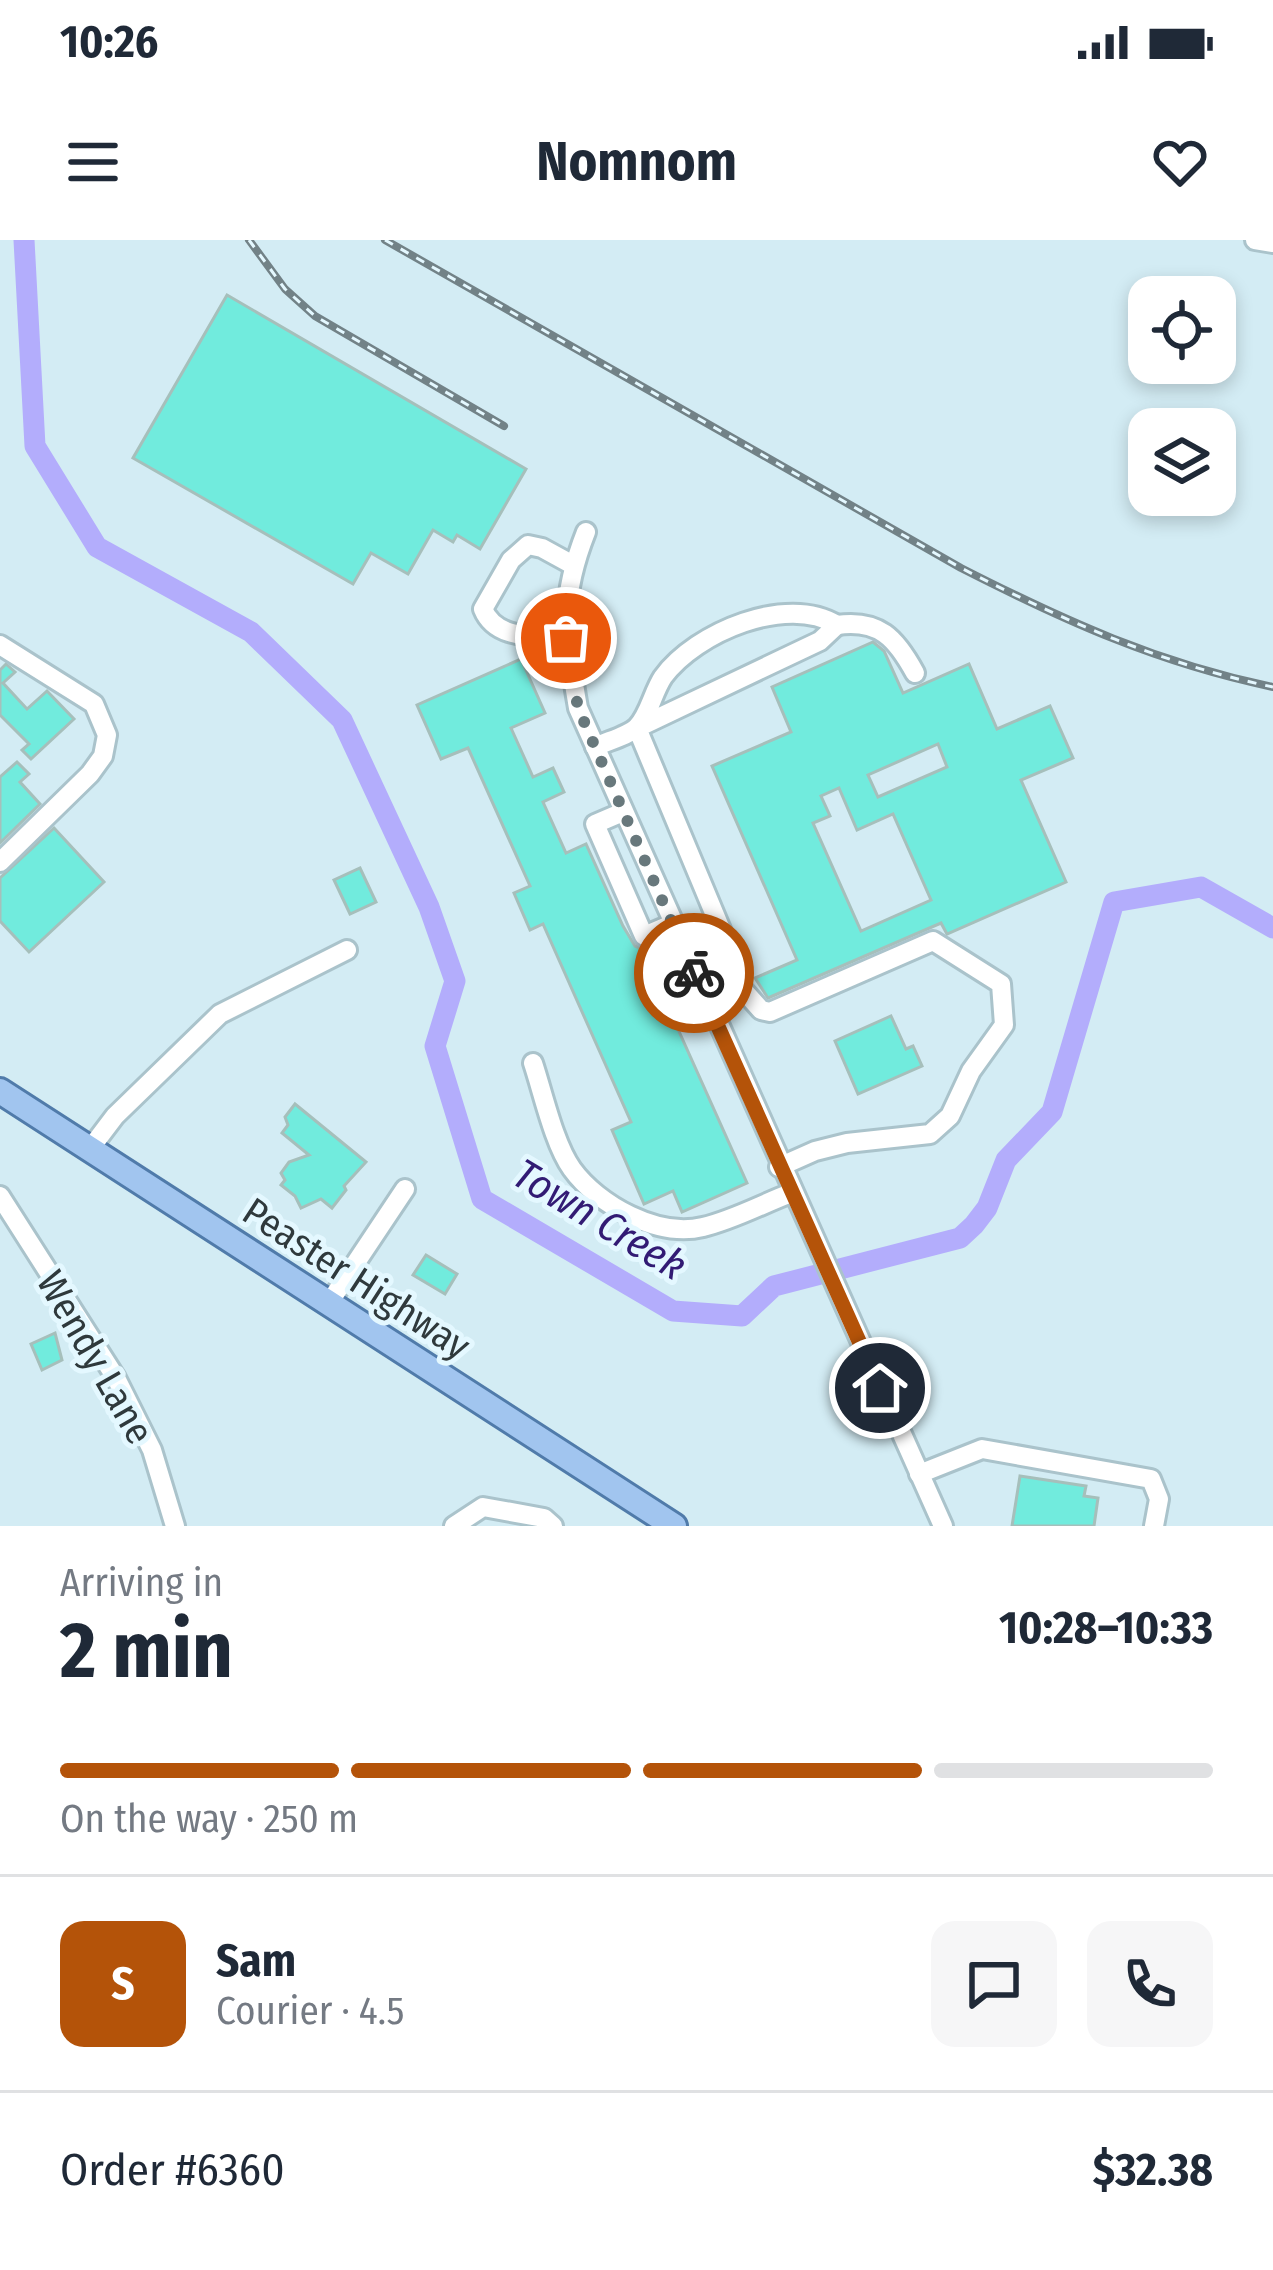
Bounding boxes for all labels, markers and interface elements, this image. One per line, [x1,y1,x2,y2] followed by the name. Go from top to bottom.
[60,15,158,69] text: 10:26
[60,129,126,195] icon: menu
[1147,129,1213,195] icon: heart
[536,130,737,194] text: Nomnom
[1128,276,1236,516] map controls
[1128,276,1236,384] button: locate
[1128,408,1236,516] button: layers
[515,587,617,689] pin
[533,605,599,671] icon: bag
[634,913,754,1033] courier
[661,940,727,1006] icon: bike
[504,1149,695,1291] water label: Town Creek
[234,1188,479,1370] street label: Peaster Highway
[27,1263,163,1452] street label: Wendy Lane
[829,1337,931,1439] pin
[847,1355,913,1421] icon: home
[60,1560,223,1606] text: Arriving in
[999,1601,1213,1655] text: 10:28–10:33
[60,1604,233,1698] text: 2 min
[60,1796,358,1842] text: On the way · 250 m
[931,1921,1057,2047] button: chat
[1087,1921,1213,2047] button: phone
[216,1934,296,1988] text: Sam
[111,1957,135,2011] text: S
[216,1988,404,2034] text: Courier · 4.5
[60,2143,285,2197] text: Order #6360
[1093,2143,1213,2197] text: $32.38

